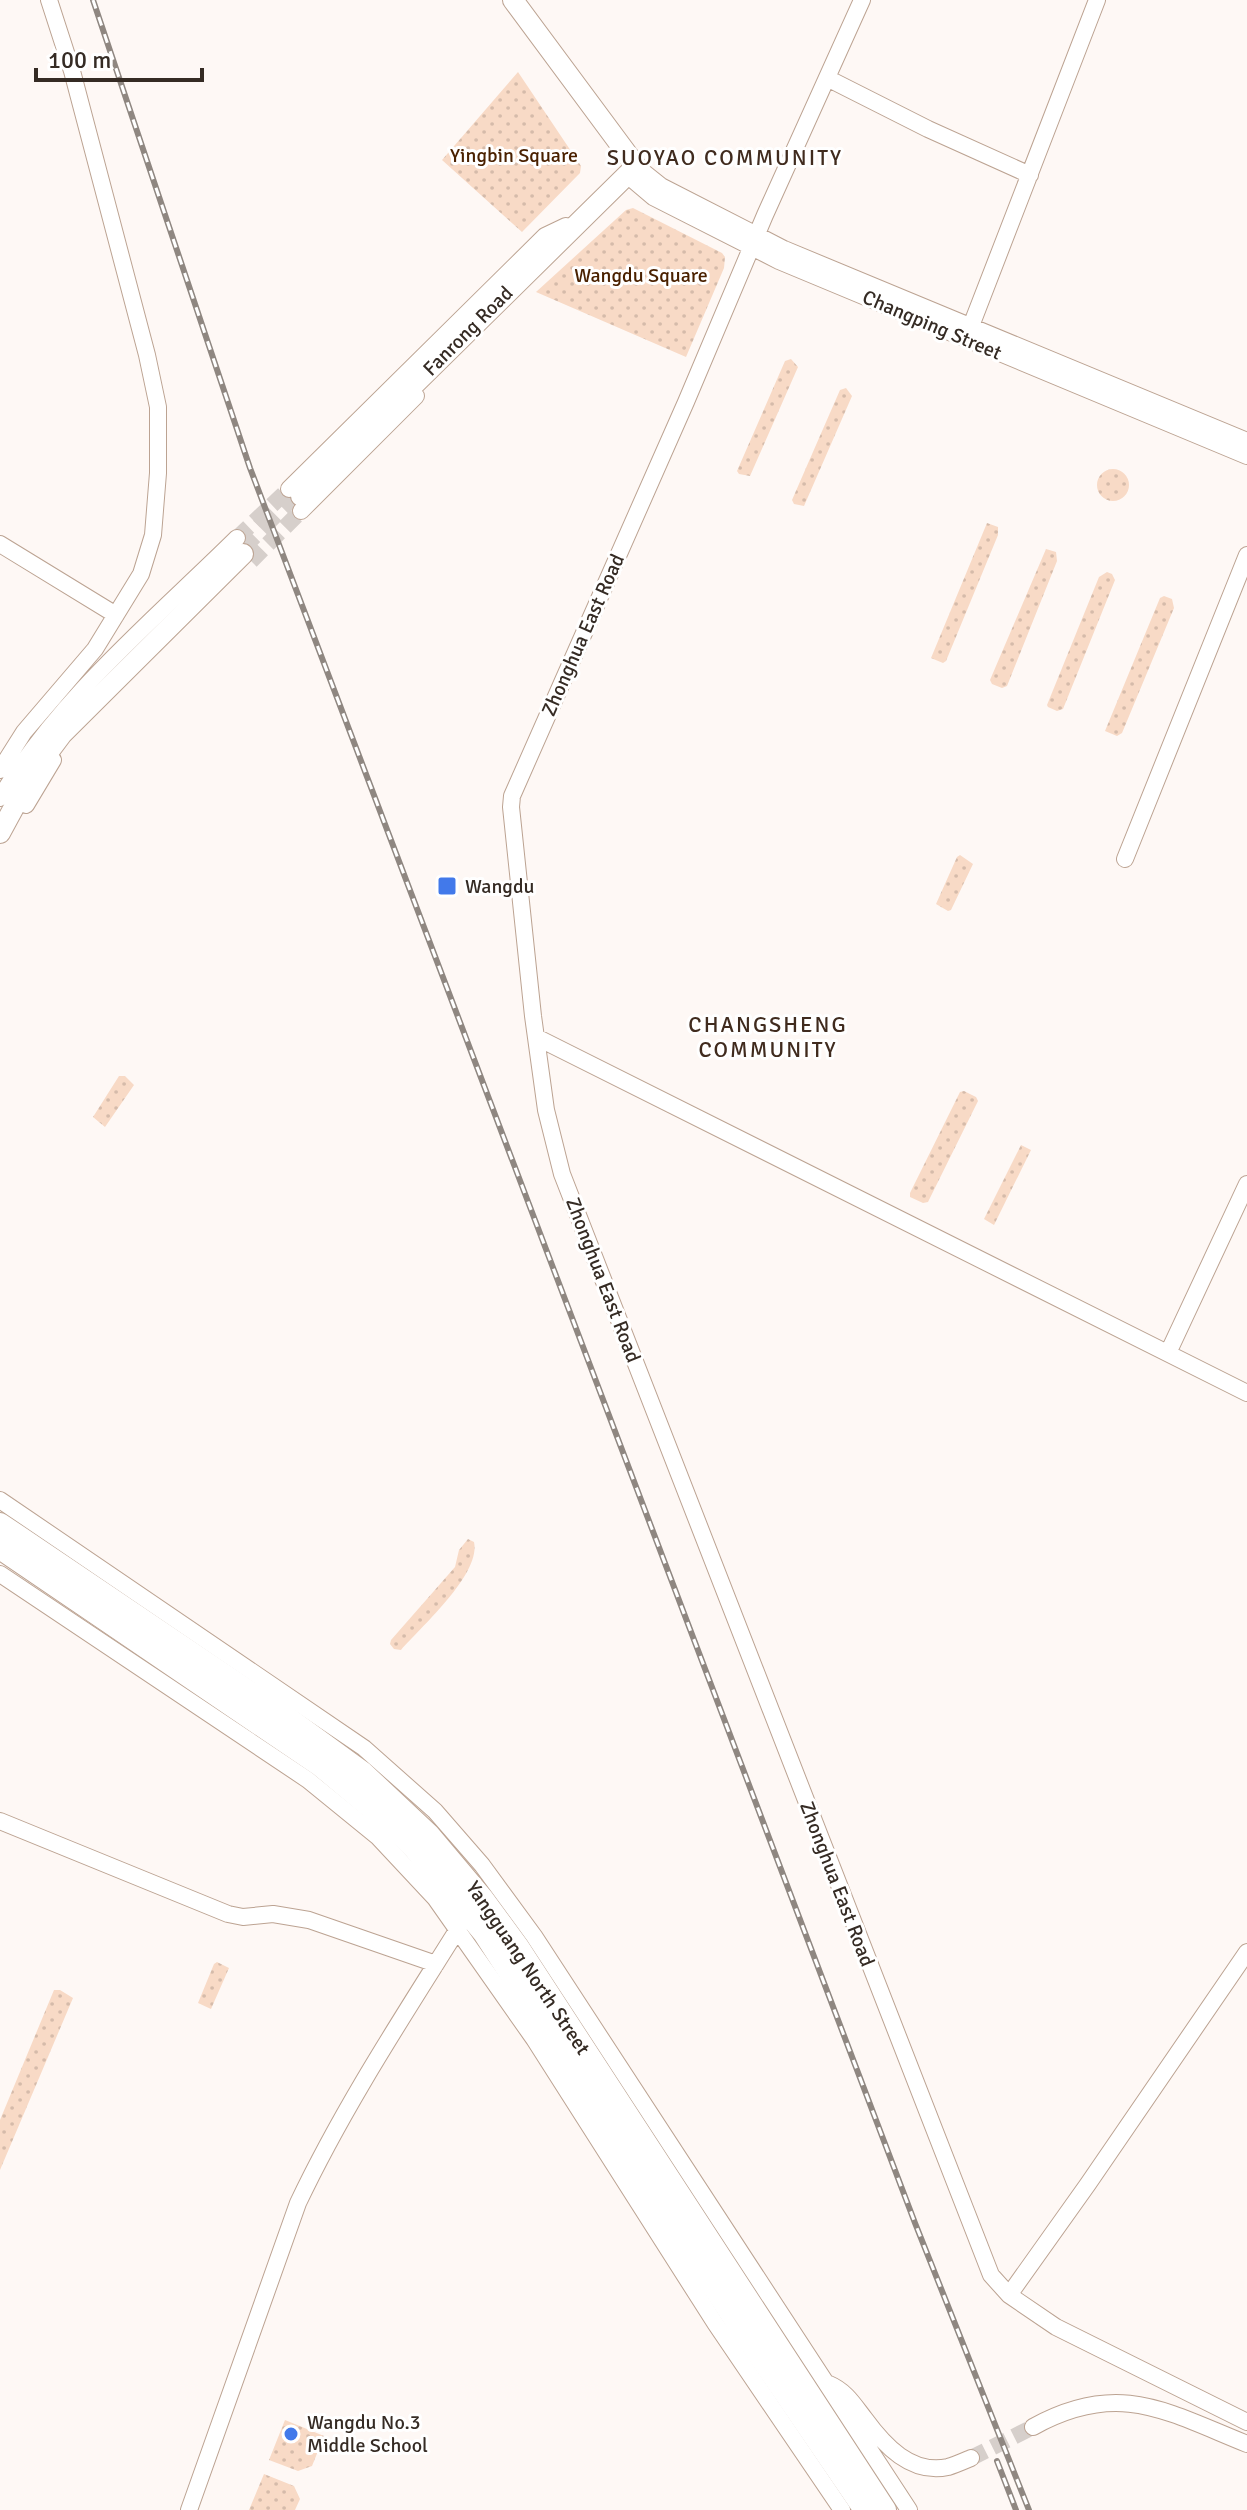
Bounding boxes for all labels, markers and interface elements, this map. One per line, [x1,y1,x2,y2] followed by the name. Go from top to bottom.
[36,32,202,82] scale bar
[48,45,111,75] text: 100 m
[450,143,578,168] park label: Yingbin Square
[607,144,843,171] district label: SUOYAO COMMUNITY
[574,263,708,288] park label: Wangdu Square
[418,281,518,381] street label: Fanrong Road
[859,284,1005,366] street label: Changping Street
[536,550,630,720] street label: Zhonghua East Road
[465,874,534,899] place label: Wangdu
[436,875,458,897] marker: Wangdu
[688,1011,848,1063] district label: CHANGSHENG COMMUNITY
[560,1194,646,1366] street label: Zhonghua East Road
[794,1798,880,1970] street label: Zhonghua East Road
[460,1876,596,2060] street label: Yangguang North Street
[307,2410,428,2458] place label: Wangdu No.3 Middle School
[282,2425,300,2443] marker: Wangdu No.3 Middle School

